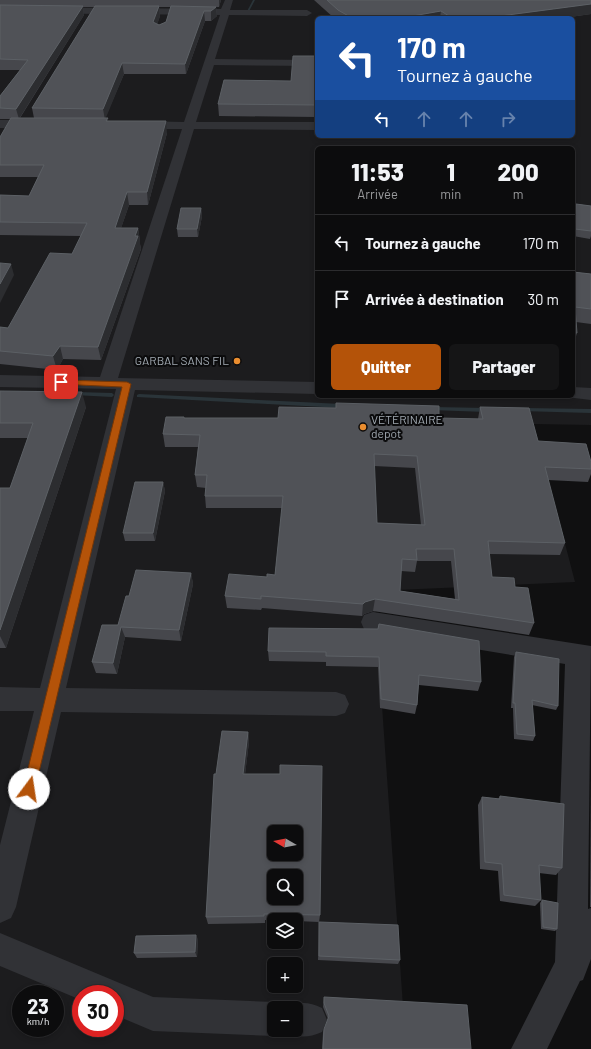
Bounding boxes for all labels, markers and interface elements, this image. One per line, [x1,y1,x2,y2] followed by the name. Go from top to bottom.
[397,30,466,64] text: 170 m
[331,32,383,84] icon: left
[397,64,533,86] text: Tournez à gauche
[371,108,393,130] icon: left
[413,108,435,130] icon: ahead
[455,108,477,130] icon: ahead
[497,108,519,130] icon: right
[351,157,404,186] text: 11:53
[446,157,455,186] text: 1
[498,157,539,186] text: 200
[357,186,398,202] text: Arrivée
[440,186,461,202] text: min
[513,186,524,202] text: m
[331,232,353,254] icon: left
[365,234,481,252] text: Tournez à gauche
[523,234,559,252] text: 170 m
[331,288,353,310] icon: arrive
[365,290,504,308] text: Arrivée à destination
[527,290,559,308] text: 30 m
[331,344,441,390] button: Quitter
[449,344,559,390] button: Partager
[135,353,229,367] place label: GARBAL SANS FIL
[232,356,242,366] marker: GARBAL SANS FIL
[44,365,78,399] pin
[50,371,72,393] icon: arrive
[371,412,443,440] place label: VÉTÉRINAIRE depot
[358,422,368,432] marker: VÉTÉRINAIRE depot
[8,768,50,810] position arrow
[267,825,303,861] north arrow
[267,825,303,1037] map controls
[267,869,303,905] button: search
[267,913,303,949] button: layers
[267,957,303,993] button: +
[72,985,124,1037] speed limit sign: 30
[27,994,49,1018] text: 23
[267,1001,303,1037] button: −
[27,1015,49,1027] text: km/h

